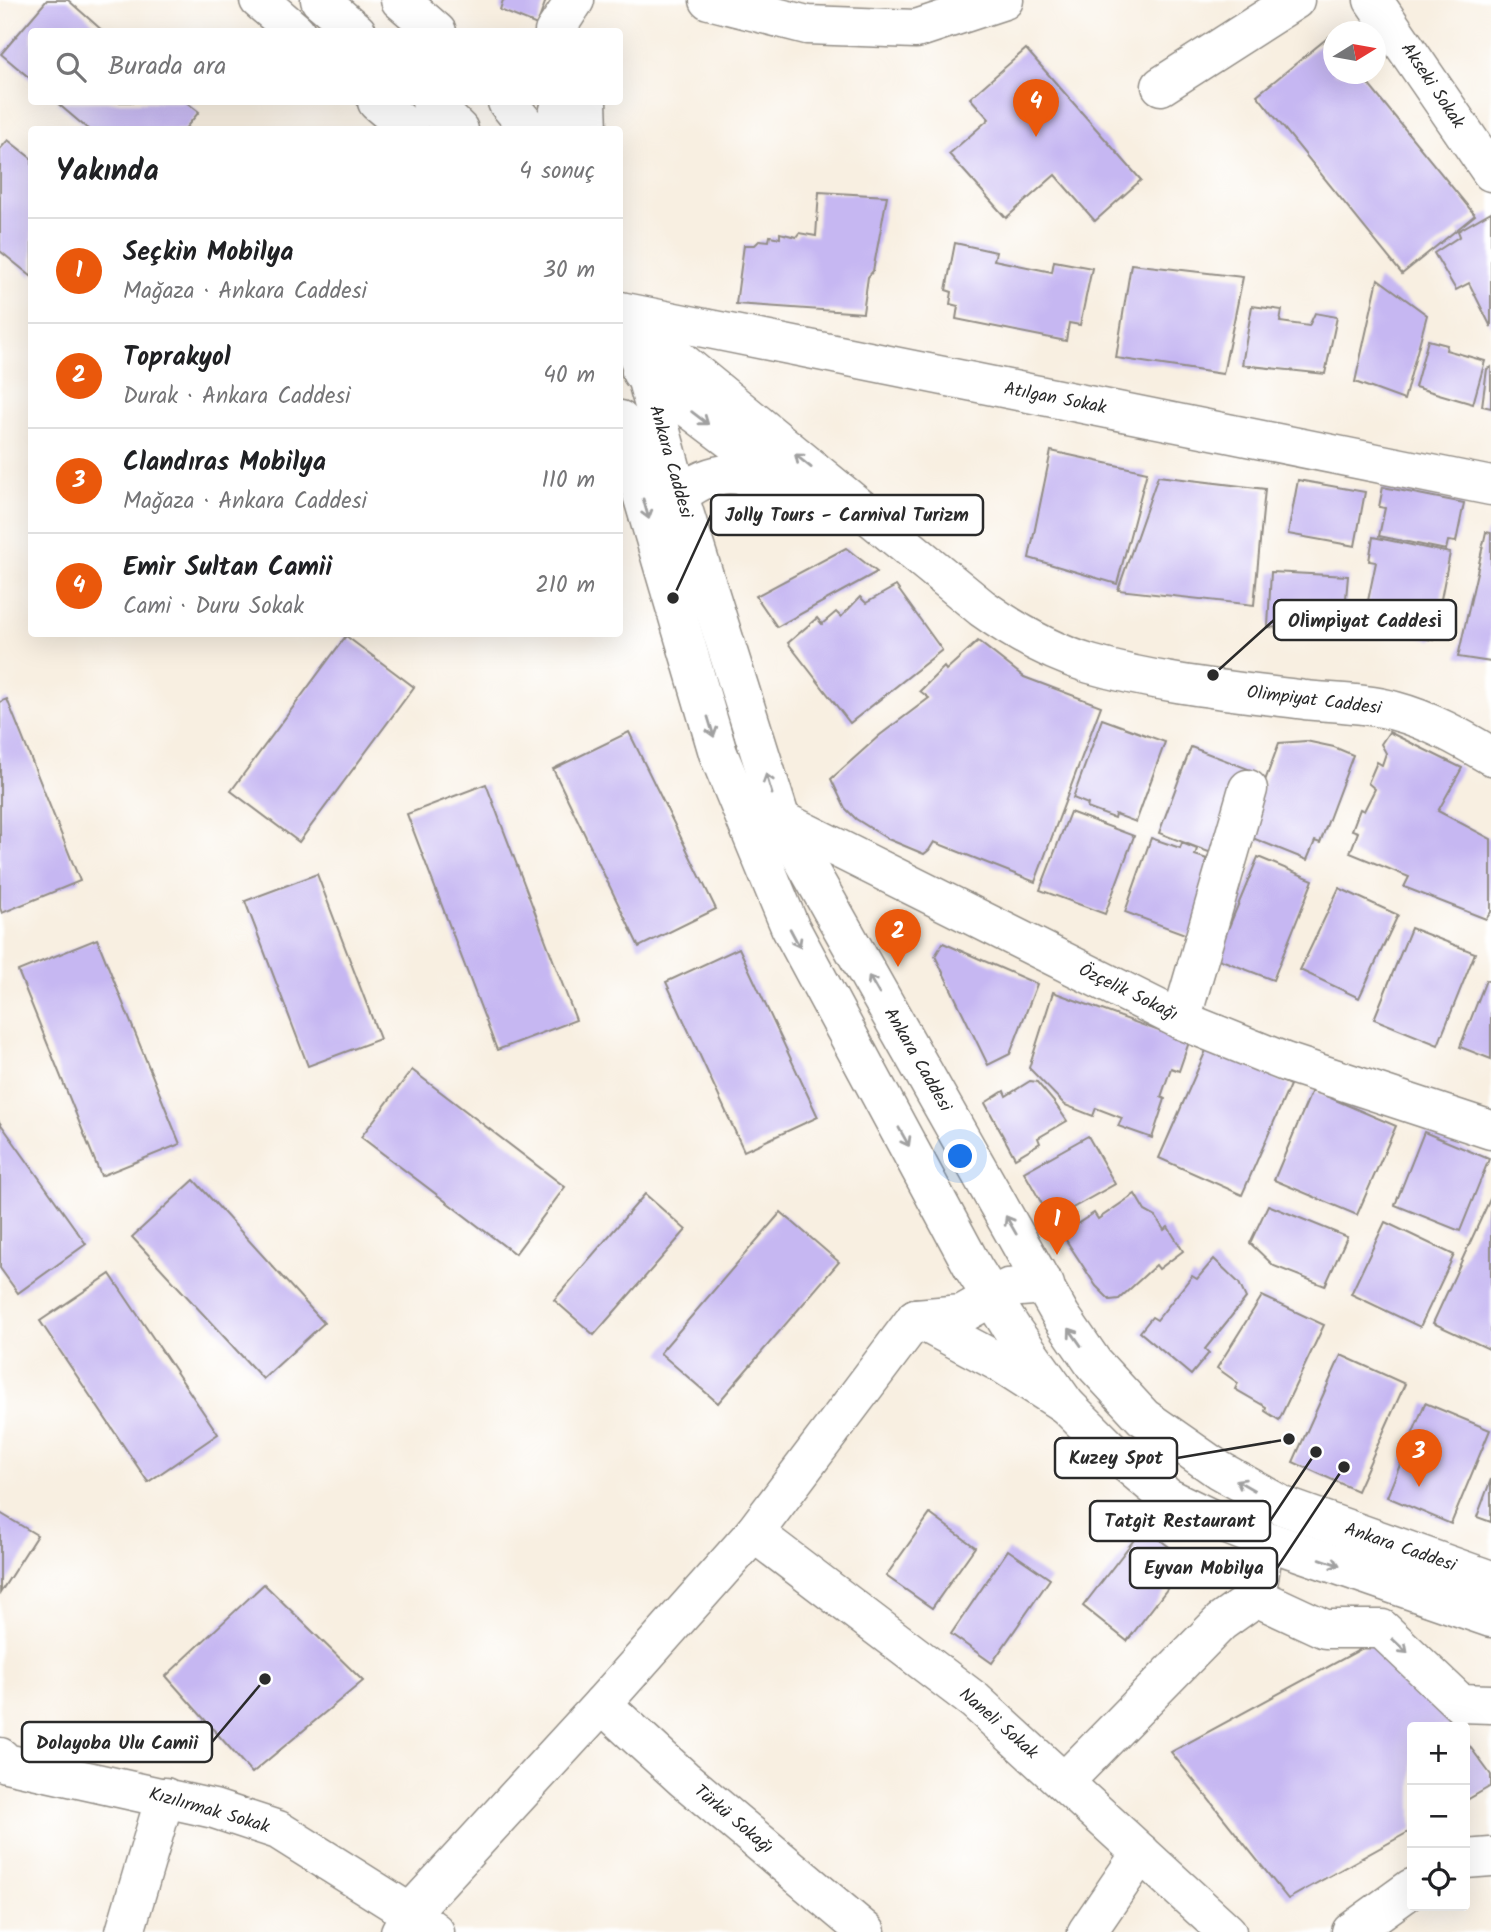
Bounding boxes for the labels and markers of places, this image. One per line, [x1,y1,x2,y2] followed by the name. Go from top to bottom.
[1013,79,1059,137] pin: 4
[711,495,983,535] callout: Jolly Tours - Carnival Turizm
[1274,600,1456,640] callout: Oli̇mpi̇yat Caddesi̇
[875,909,921,967] pin: 2
[1034,1197,1080,1255] pin: 1
[1396,1429,1442,1487] pin: 3
[1055,1438,1177,1478] callout: Kuzey Spot
[1090,1501,1270,1541] callout: Tatgit Restaurant
[1130,1548,1277,1588] callout: Eyvan Mobilya
[22,1722,212,1762] callout: Dolayoba Ulu Camii

